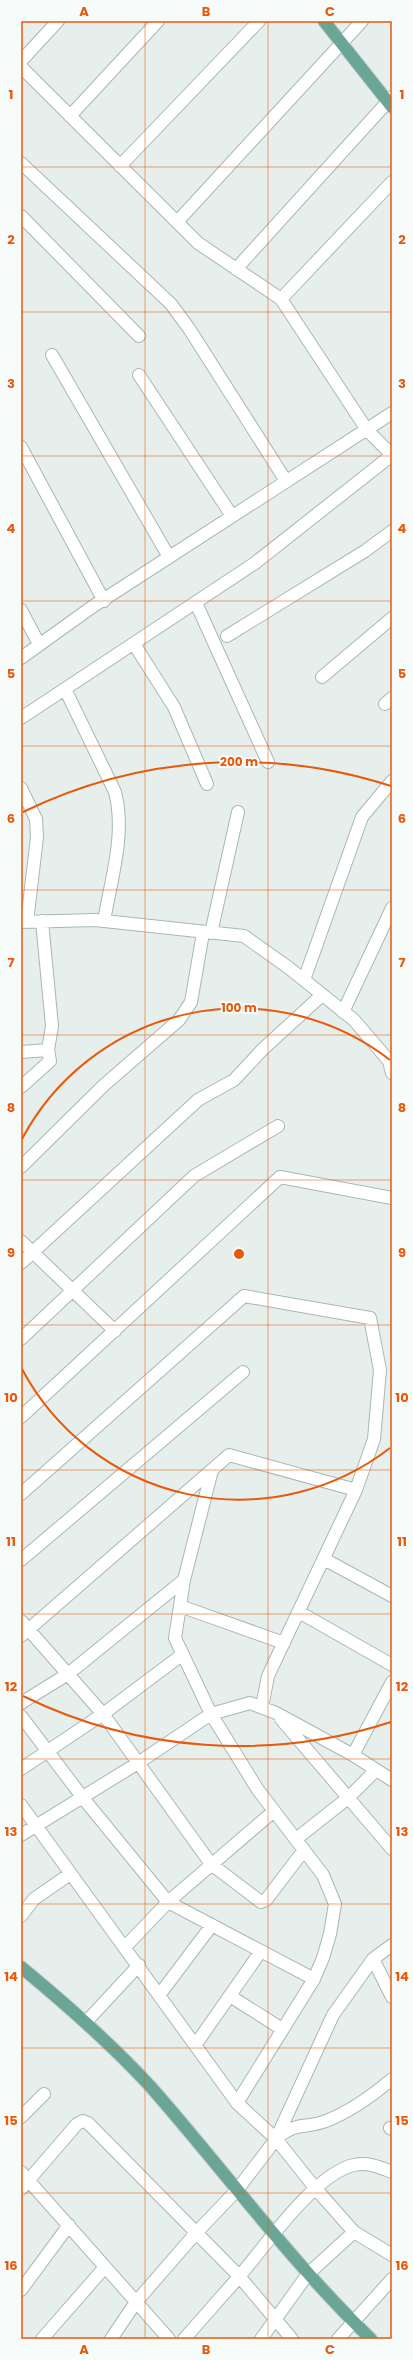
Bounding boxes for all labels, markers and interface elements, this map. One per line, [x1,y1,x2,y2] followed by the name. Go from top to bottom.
[79,2,89,21] text: A
[202,2,211,21] text: B
[325,2,335,21] text: C
[9,85,13,104] text: 1
[400,85,404,104] text: 1
[7,230,15,249] text: 2
[398,230,406,249] text: 2
[7,374,15,393] text: 3
[398,374,406,393] text: 3
[7,519,16,538] text: 4
[398,519,407,538] text: 4
[7,664,15,683] text: 5
[398,664,406,683] text: 5
[220,753,258,770] text: 200 m
[7,809,15,828] text: 6
[398,809,406,828] text: 6
[8,953,15,972] text: 7
[399,953,406,972] text: 7
[221,999,257,1016] text: 100 m
[7,1098,15,1117] text: 8
[398,1098,406,1117] text: 8
[7,1243,15,1262] text: 9
[398,1243,406,1262] text: 9
[232,1247,246,1261] centre of rings
[4,1388,18,1407] text: 10
[395,1388,409,1407] text: 10
[6,1532,16,1551] text: 11
[397,1532,407,1551] text: 11
[5,1677,18,1696] text: 12
[396,1677,409,1696] text: 12
[5,1822,18,1841] text: 13
[396,1822,409,1841] text: 13
[4,1967,18,1986] text: 14
[395,1967,409,1986] text: 14
[4,2111,18,2130] text: 15
[395,2111,409,2130] text: 15
[4,2256,18,2275] text: 16
[395,2256,409,2275] text: 16
[79,2340,89,2359] text: A
[202,2340,211,2359] text: B
[325,2340,335,2359] text: C

